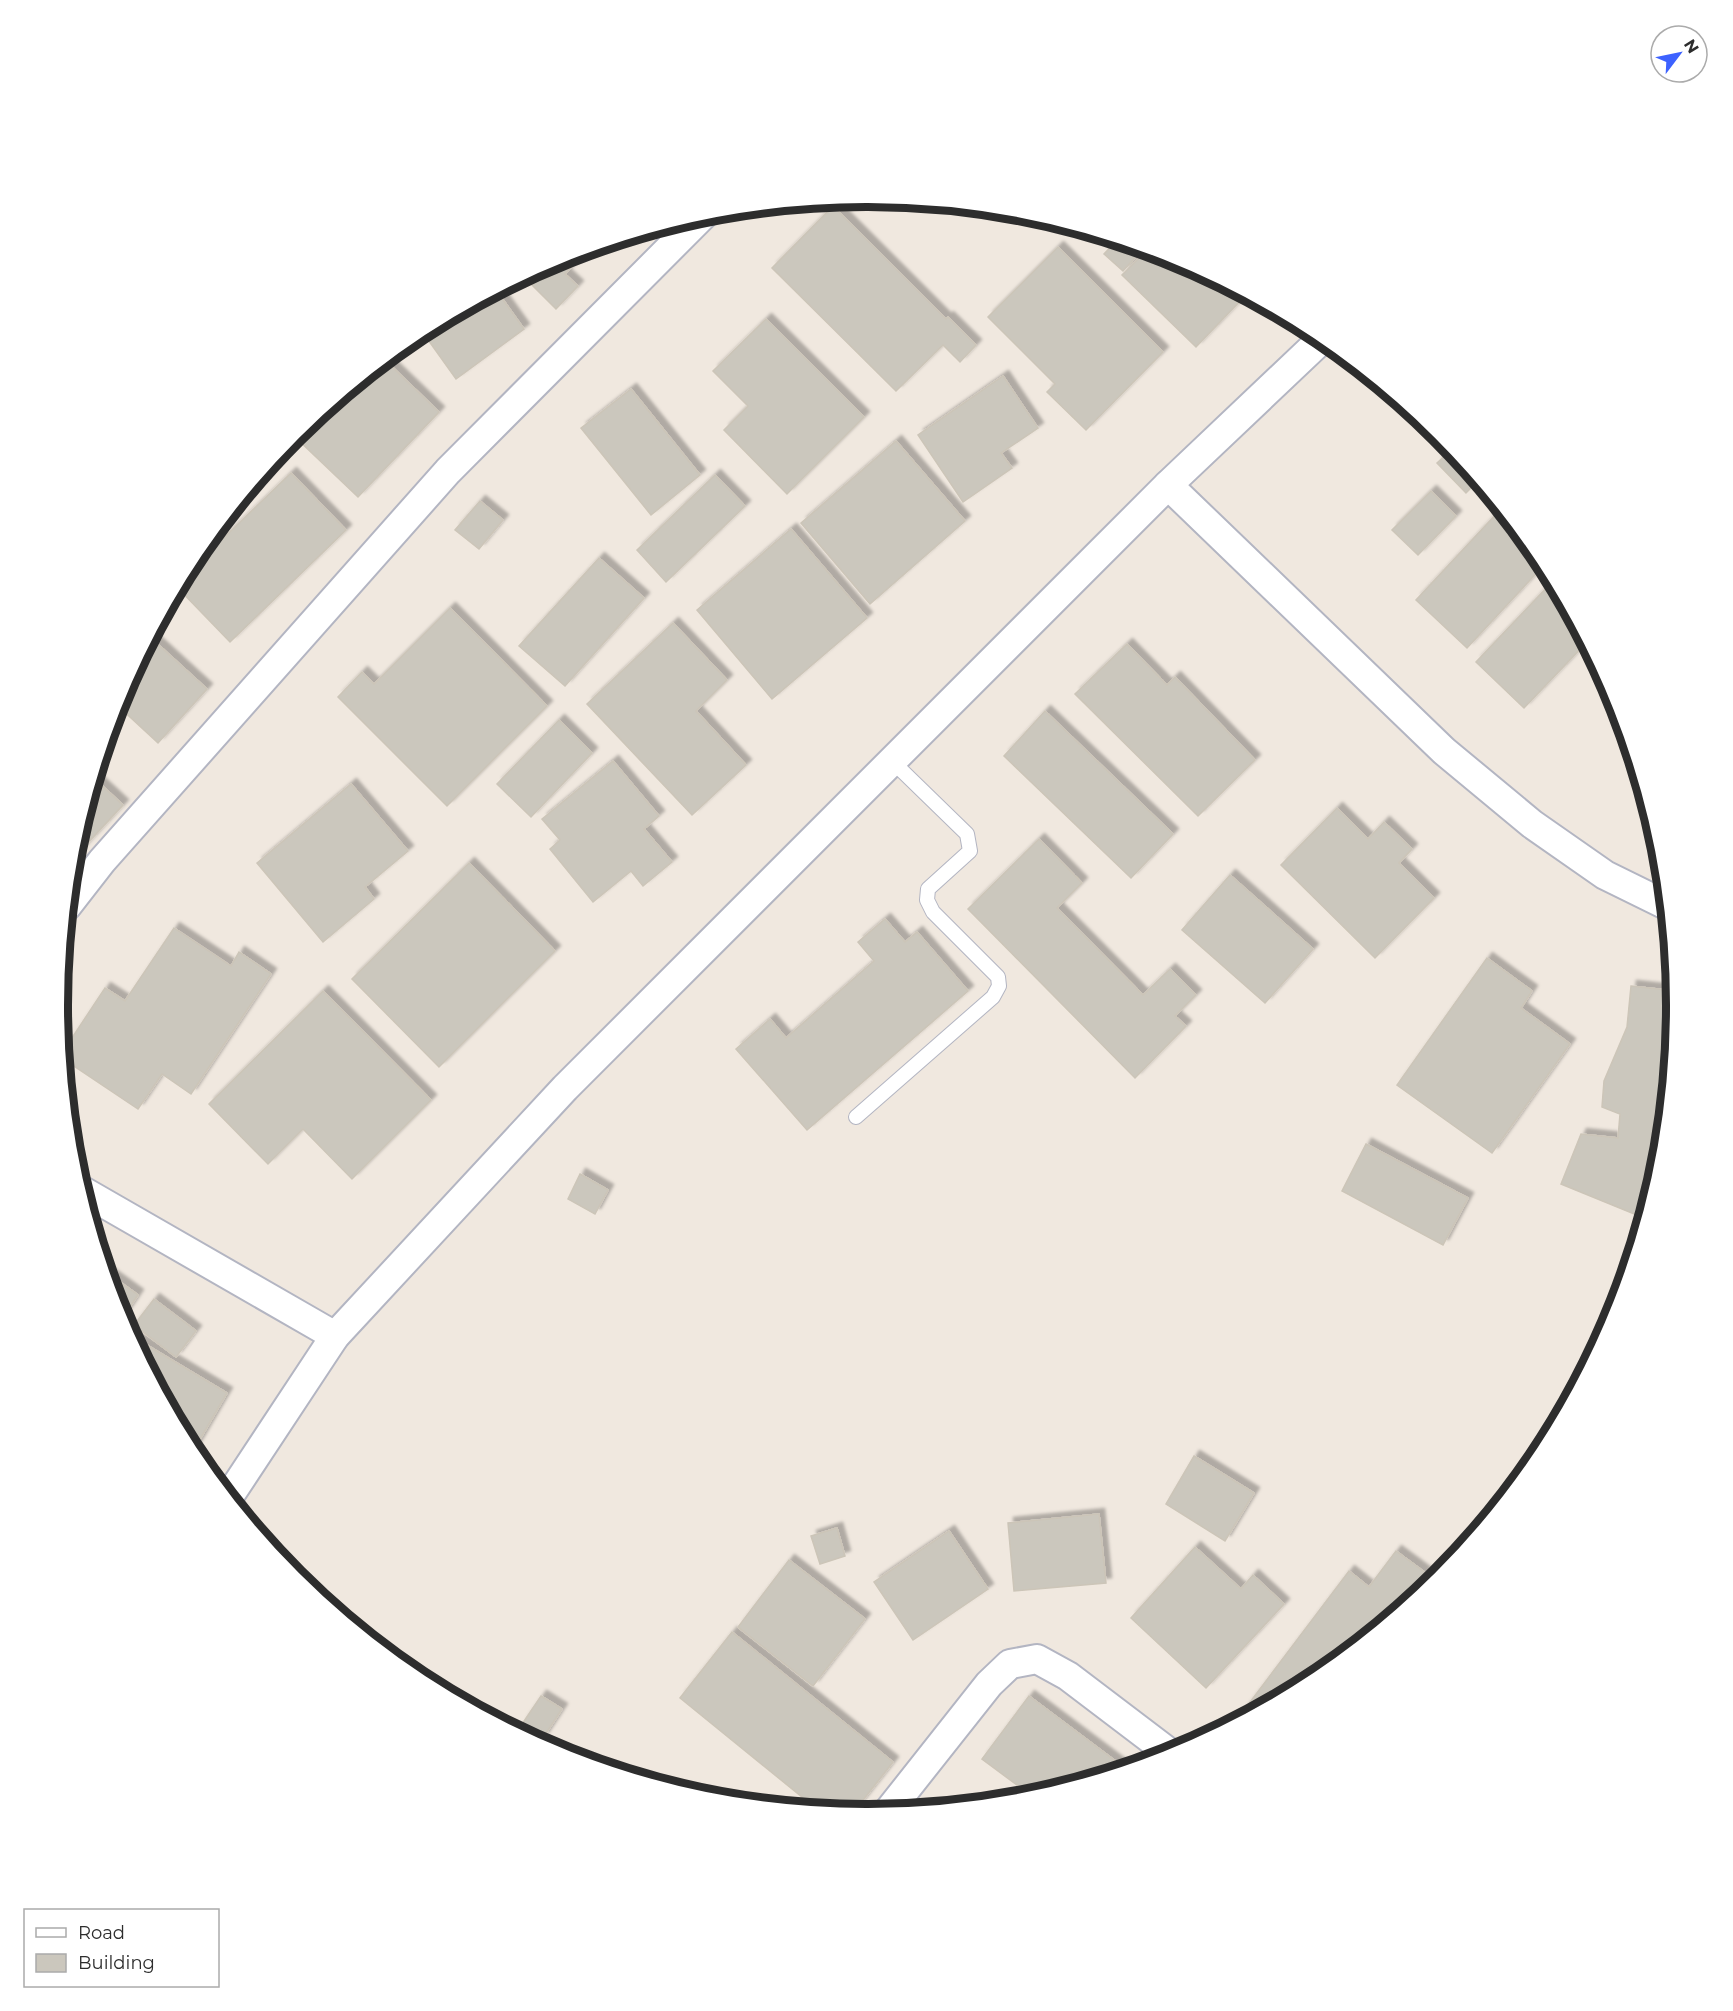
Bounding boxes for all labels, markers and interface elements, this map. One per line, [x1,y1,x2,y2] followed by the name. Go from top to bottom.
[1649,24,1709,84] north arrow
[1680,36,1703,57] text: N
[24,1909,219,1987] legend
[78,1922,125,1944] text: Road
[78,1952,155,1974] text: Building

